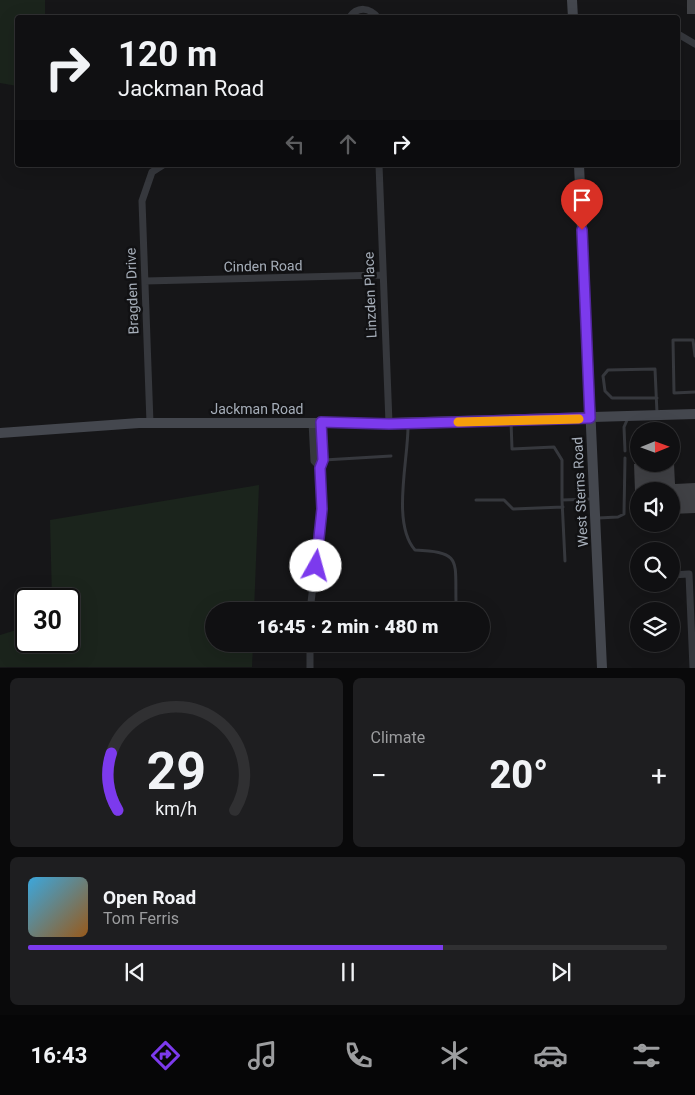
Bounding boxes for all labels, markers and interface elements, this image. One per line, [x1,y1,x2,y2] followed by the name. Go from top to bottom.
[118,34,217,75] text: 120 m
[35,35,100,100] icon: right
[118,76,264,101] text: Jackman Road
[281,130,309,158] icon: left
[334,130,362,158] icon: ahead
[387,130,415,158] icon: right
[561,179,603,230] pin
[568,186,596,214] icon: arrive
[122,247,142,335] street label: Bragden Drive
[360,251,380,339] street label: Linzden Place
[223,257,303,275] street label: Cinden Road
[211,401,303,417] street label: Jackman Road
[630,422,680,472] north arrow
[630,422,680,652] map controls
[569,436,591,548] street label: West Sterns Road
[630,482,680,532] button: sound
[289,539,341,591] position arrow
[630,542,680,592] button: search
[15,588,80,653] speed limit sign: 30
[630,602,680,652] button: layers
[256,615,439,638] text: 16:45 · 2 min · 480 m
[371,728,425,747] text: Climate
[146,741,206,802] text: 29
[489,753,548,797] text: 20°
[371,759,387,792] text: −
[651,759,667,792] text: +
[155,798,197,819] text: km/h
[103,886,196,909] text: Open Road
[103,909,179,928] text: Tom Ferris
[121,958,149,986] icon: previous
[334,958,362,986] icon: pause
[547,958,575,986] icon: next
[148,1038,183,1073] icon: directions
[245,1038,280,1073] icon: music
[341,1038,376,1073] icon: phone
[437,1038,472,1073] icon: climate
[533,1038,568,1073] icon: car
[629,1038,664,1073] icon: filters
[31,1043,87,1068] text: 16:43

